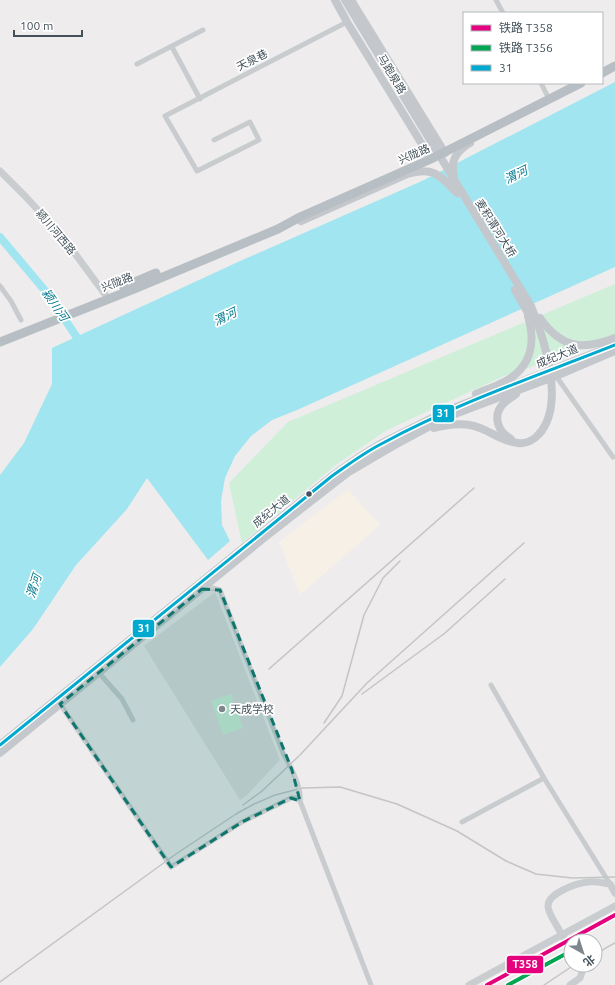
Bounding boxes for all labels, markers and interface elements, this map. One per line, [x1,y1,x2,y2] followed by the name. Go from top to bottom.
[14,12,82,38] scale bar
[463,12,603,84] legend
[20,19,53,32] text: 100 m
[499,21,553,34] text: 铁路 T358
[499,41,553,54] text: 铁路 T356
[235,47,269,73] street label: 天泉巷
[376,52,408,96] street label: 马跑泉路
[499,61,513,74] text: 31
[396,142,432,166] street label: 兴陇路
[502,163,531,186] water label: 渭河
[473,197,519,259] street label: 麦积渭河大桥
[34,207,78,257] street label: 颍川河西路
[99,270,135,294] street label: 兴陇路
[40,286,72,325] water label: 颍川河
[211,305,240,328] water label: 渭河
[534,342,580,370] street label: 成纪大道
[432,404,455,423] line badge: 31
[437,407,449,419] text: 31
[304,489,314,499] unlabelled marker
[250,492,292,530] street label: 成纪大道
[24,571,44,599] water label: 渭河
[132,619,155,638] line badge: 31
[138,622,150,634] text: 31
[230,703,274,715] place label: 天成学校
[217,704,227,714] marker: 天成学校
[563,933,603,973] north arrow
[581,953,597,969] text: 北
[506,955,544,974] line badge: T358
[512,958,538,970] text: T358

